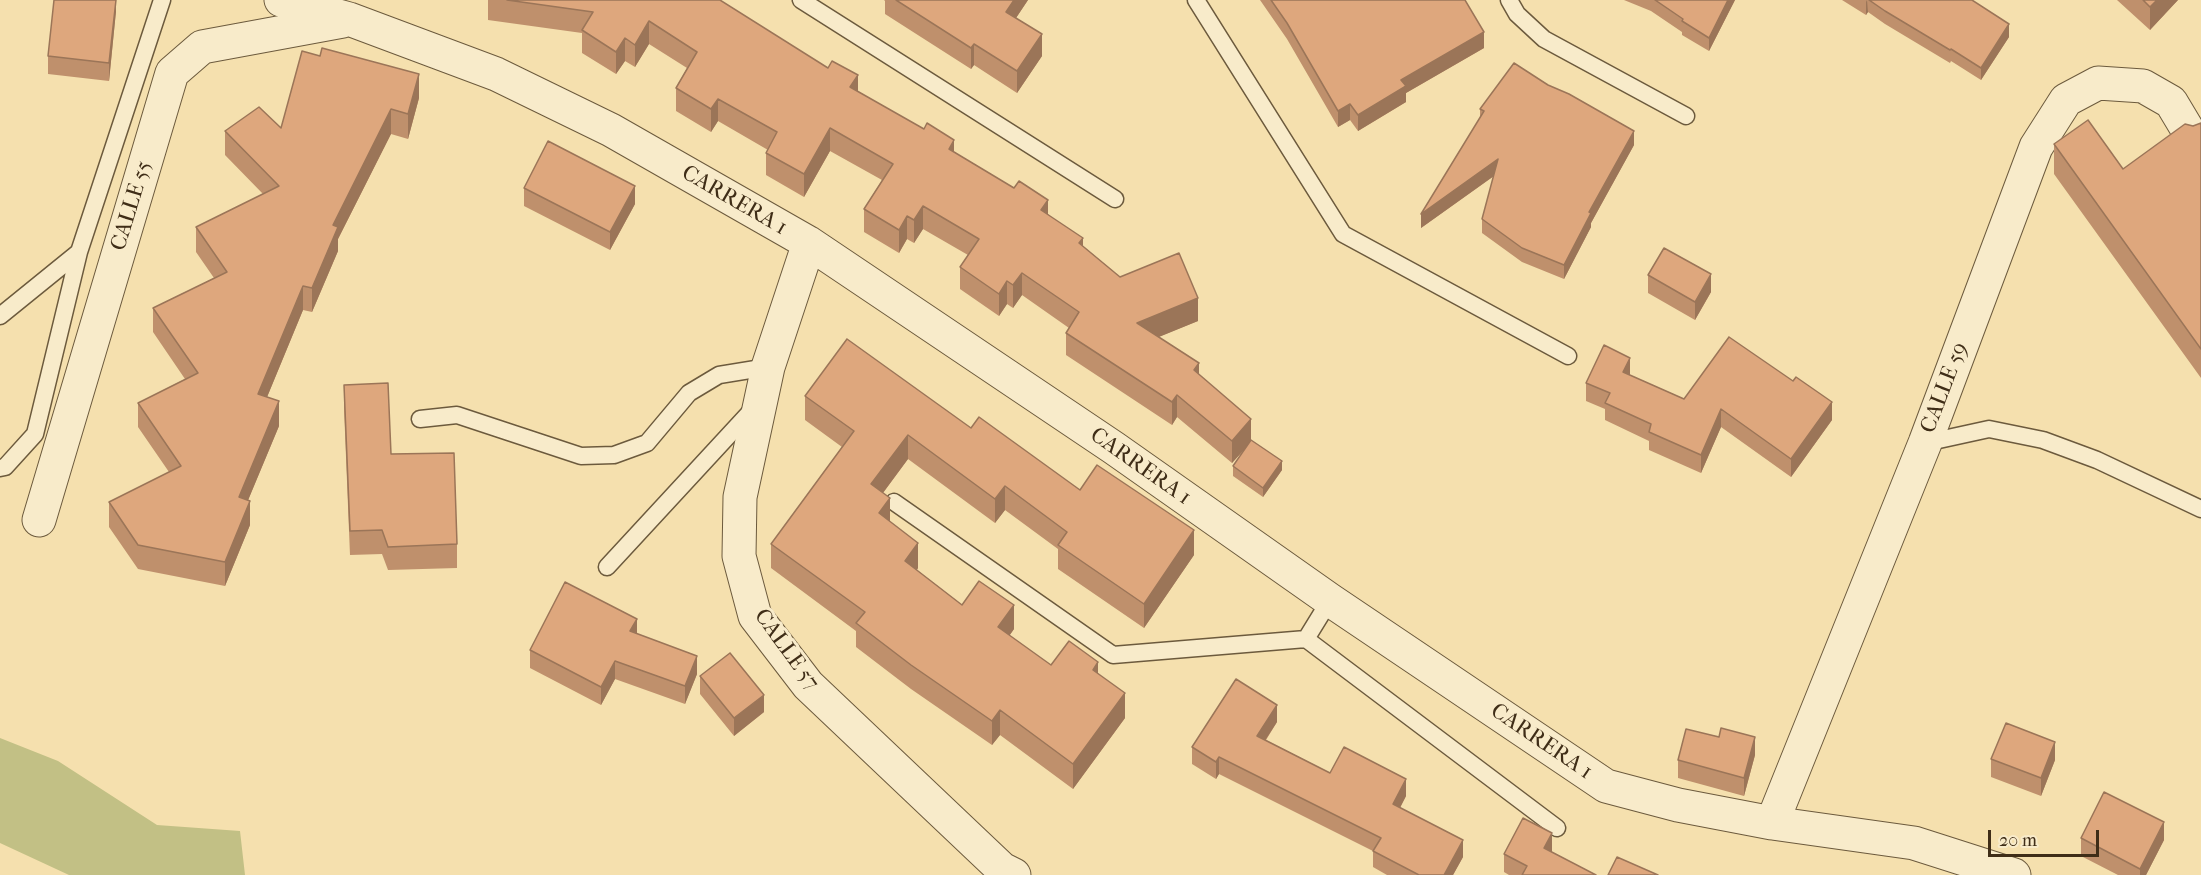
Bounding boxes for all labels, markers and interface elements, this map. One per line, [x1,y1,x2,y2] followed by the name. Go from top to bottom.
[106,158,158,254] street label: CALLE 55
[677,160,791,242] street label: CARRERA 1
[1916,339,1974,437] street label: CALLE 59
[1084,423,1196,511] street label: CARRERA 1
[748,604,824,696] street label: CALLE 57
[1485,698,1597,786] street label: CARRERA 1
[1991,818,2102,856] scale bar
[1999,830,2037,851] text: 20 m

